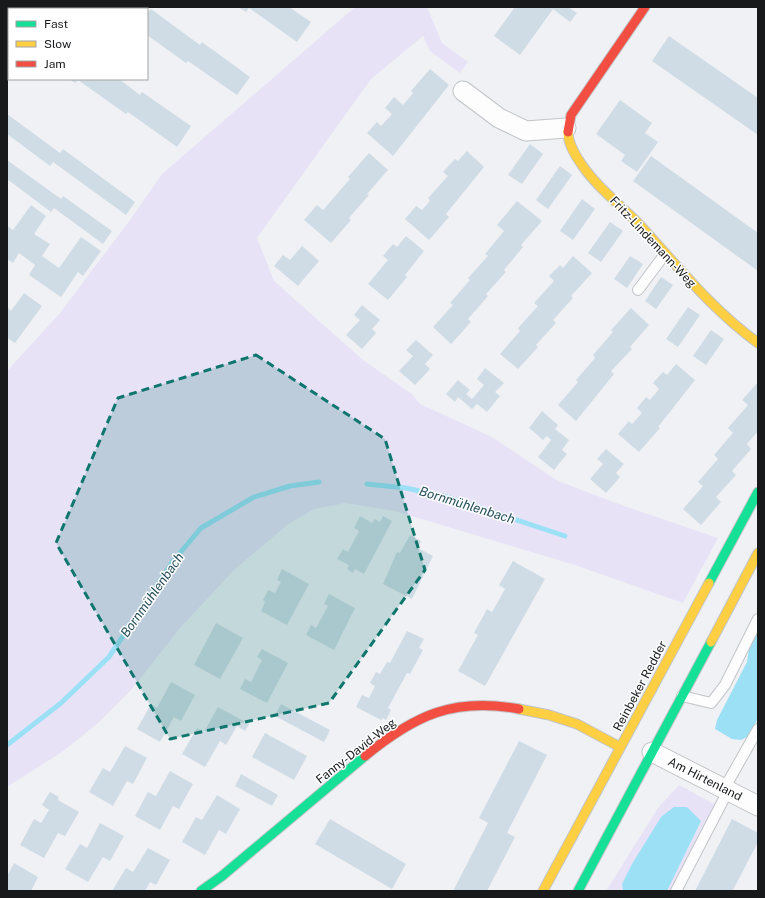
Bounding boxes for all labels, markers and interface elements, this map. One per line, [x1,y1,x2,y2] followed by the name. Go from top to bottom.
[8,8,148,80] legend
[44,17,69,31] text: Fast
[44,37,72,51] text: Slow
[44,57,66,71] text: Jam
[607,193,699,291] street label: Fritz-Lindemann-Weg
[417,483,517,527] water label: Bornmühlenbach
[117,550,187,640] water label: Bornmühlenbach
[610,638,670,733] street label: Reinbeker Redder
[313,715,399,787] street label: Fanny-David-Weg
[666,754,744,804] street label: Am Hirtenland

